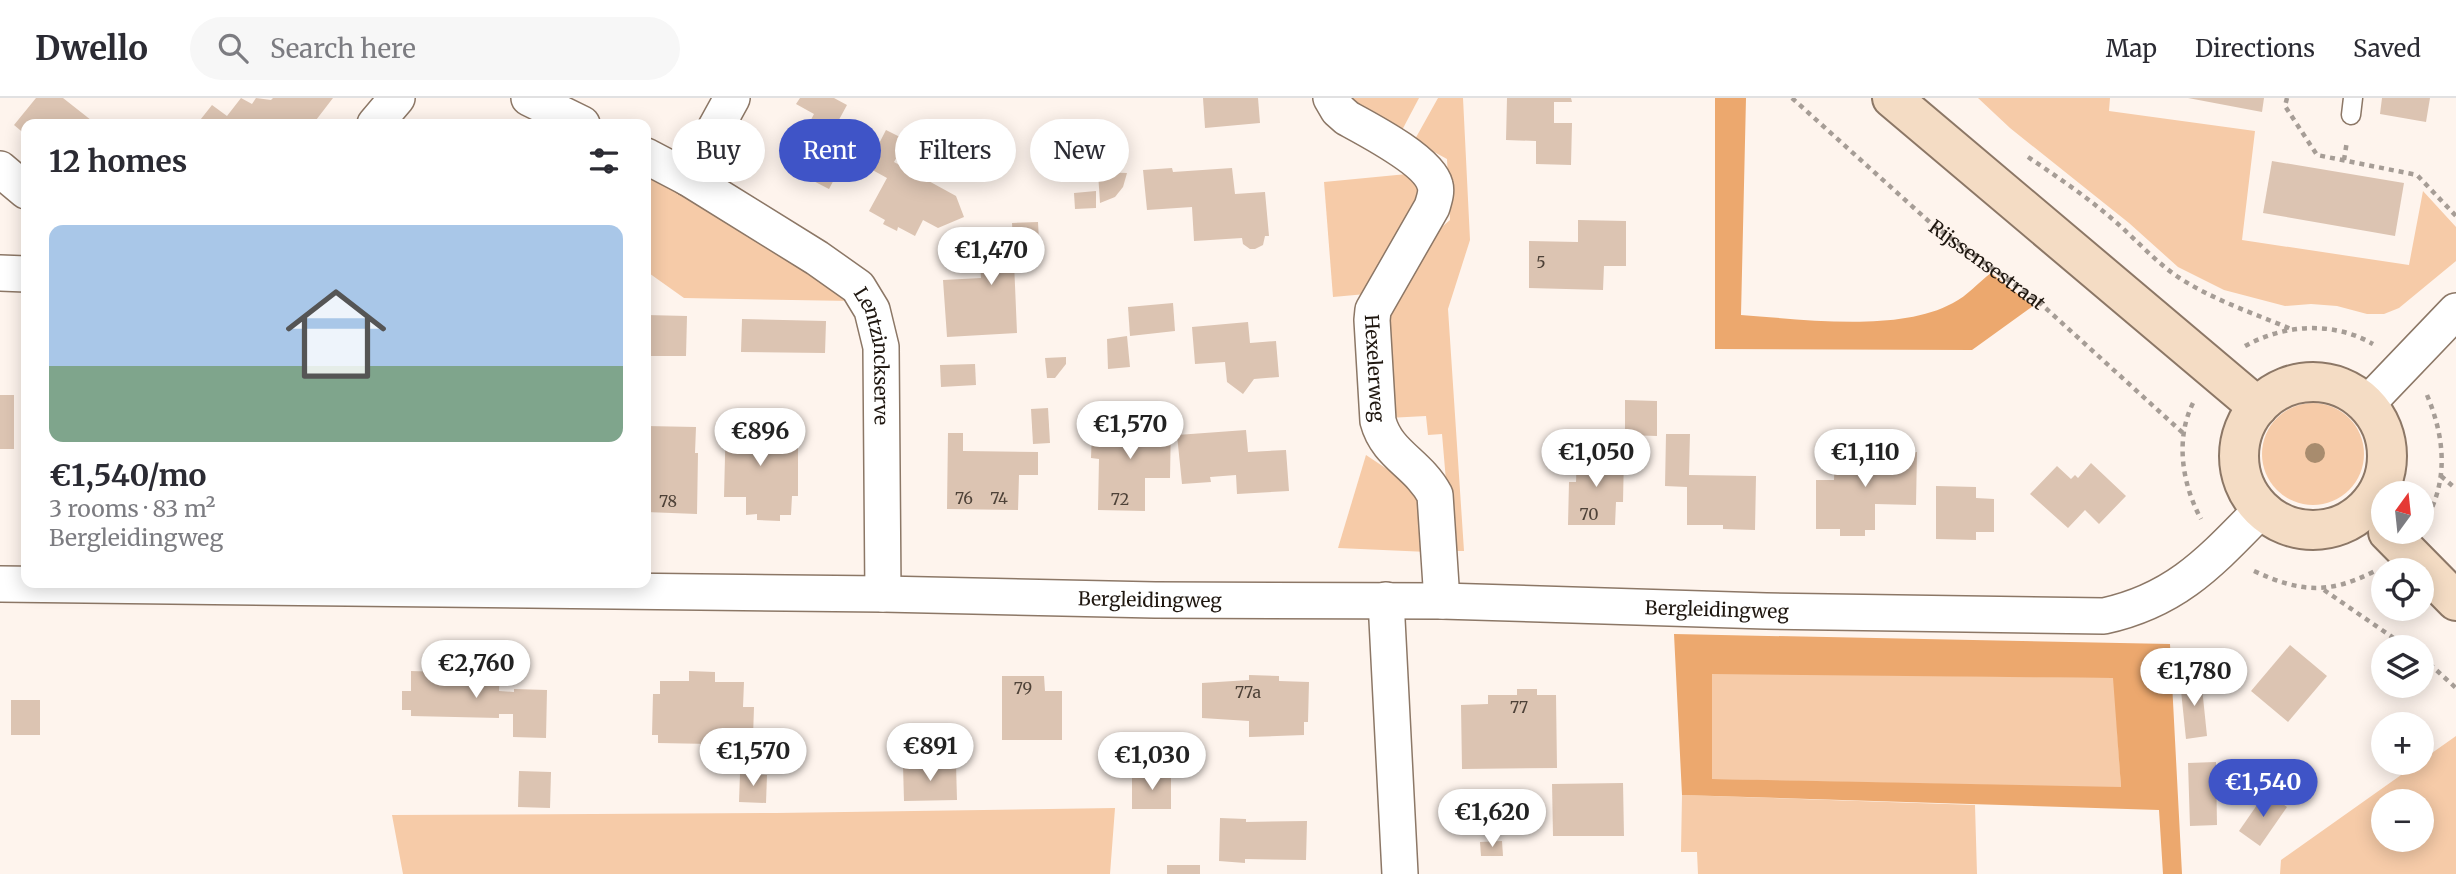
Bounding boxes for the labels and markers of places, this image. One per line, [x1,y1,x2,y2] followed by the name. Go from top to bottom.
[934,228,1048,287] pin: €1,470
[1073,402,1187,461] pin: €1,570
[719,408,801,468] pin: €896
[1539,430,1653,489] pin: €1,050
[1808,430,1922,489] pin: €1,110
[419,640,533,700] pin: €2,760
[2137,648,2251,708] pin: €1,780
[889,724,971,783] pin: €891
[696,728,810,788] pin: €1,570
[1095,732,1209,792] pin: €1,030
[2206,760,2320,819] pin: €1,540
[1435,790,1549,849] pin: €1,620

